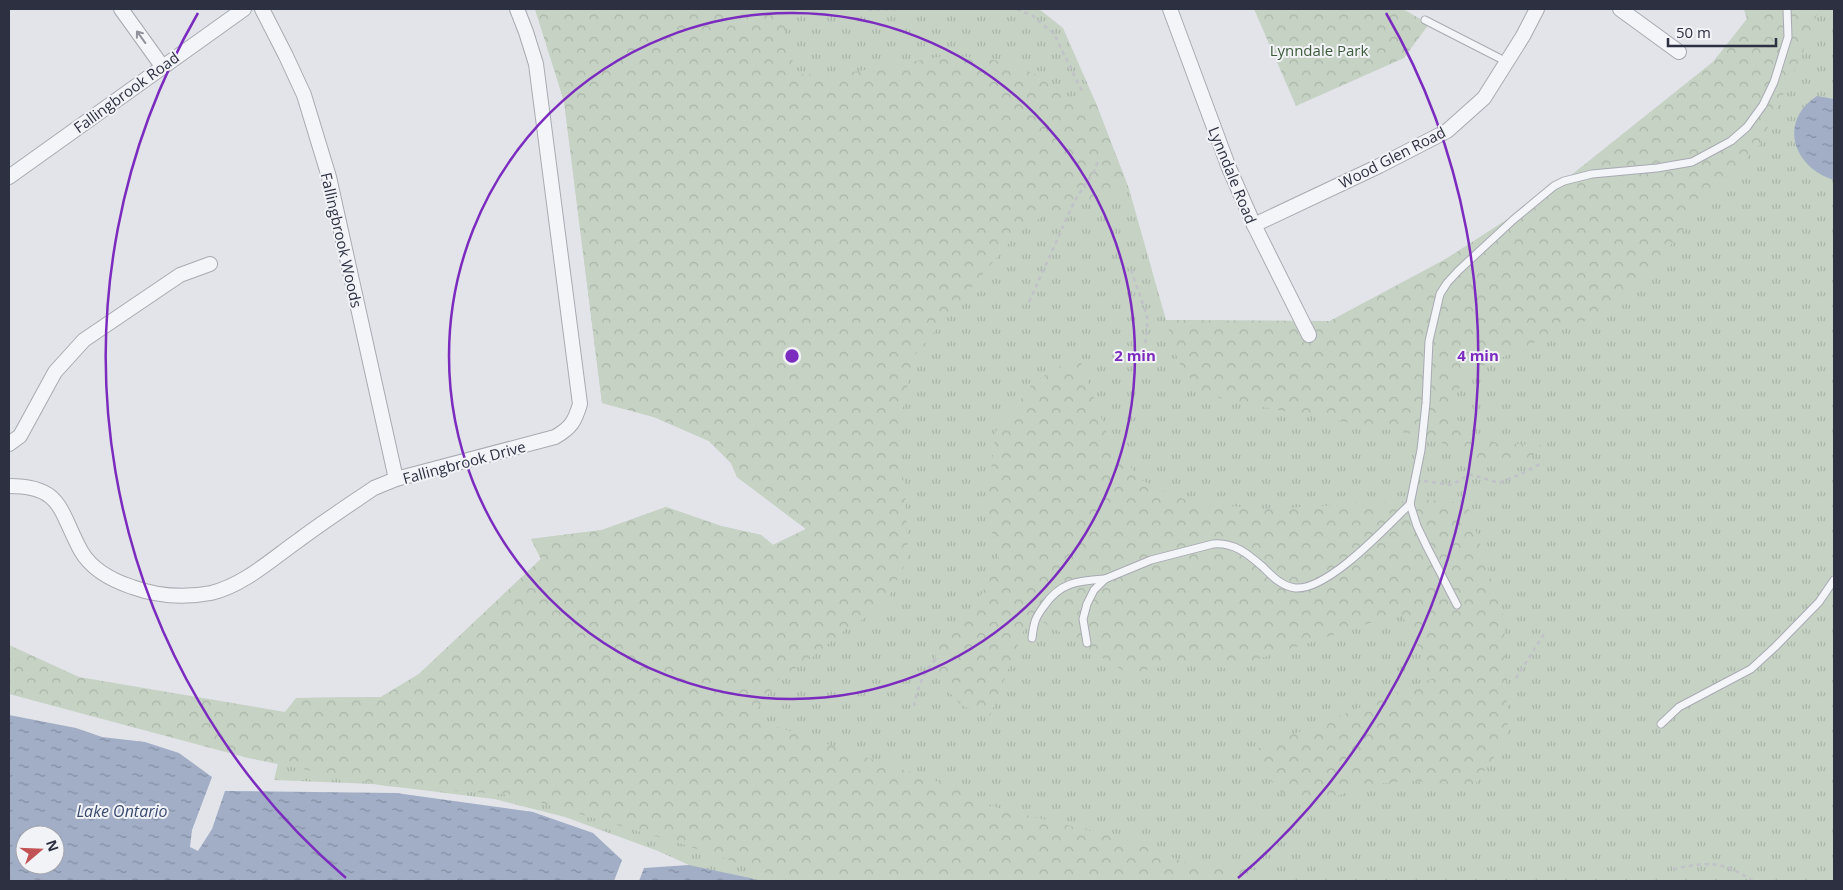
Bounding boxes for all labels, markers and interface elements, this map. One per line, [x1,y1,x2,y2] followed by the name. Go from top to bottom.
[1668,15,1776,47] scale bar
[1676,22,1711,42] text: 50 m
[136,30,146,44] one-way arrow
[1270,40,1368,60] park label: Lynndale Park
[69,47,183,137] street label: Fallingbrook Road
[1335,122,1449,192] street label: Wood Glen Road
[1204,123,1262,227] street label: Lynndale Road
[317,170,367,310] street label: Fallingbrook Woods
[1114,345,1156,365] text: 2 min
[1457,345,1499,365] text: 4 min
[783,347,801,365] centre of rings
[400,436,528,488] street label: Fallingbrook Drive
[76,800,168,822] water label: Lake Ontario
[15,825,65,875] north arrow
[42,837,64,854] text: N

